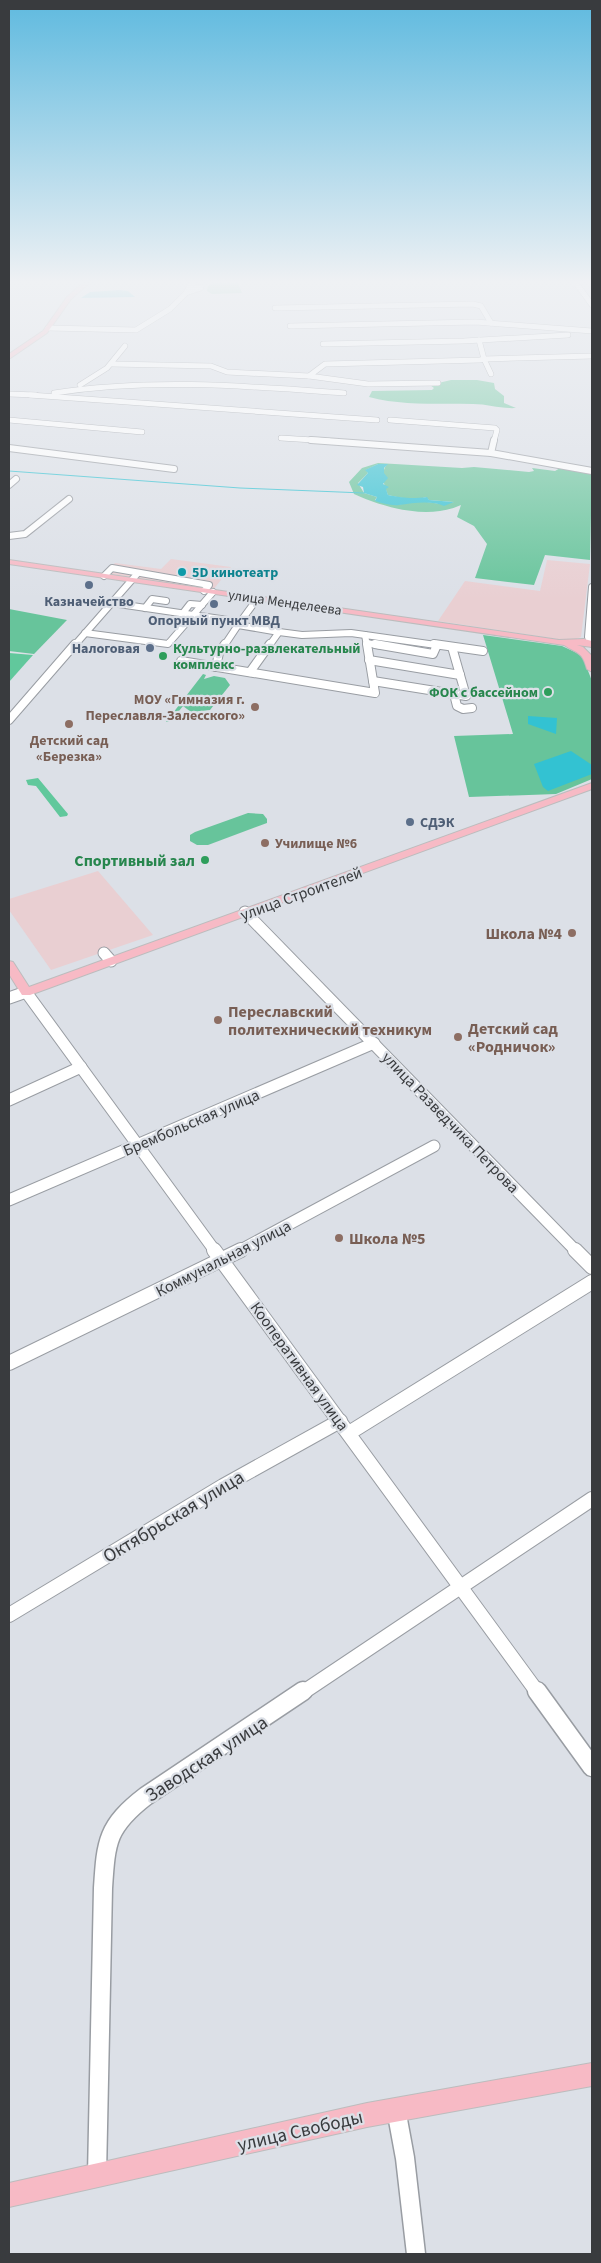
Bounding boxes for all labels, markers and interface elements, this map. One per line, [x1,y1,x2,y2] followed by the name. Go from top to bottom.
[192,563,278,583] place label: 5D кинотеатр
[176,566,188,578] marker: 5D кинотеатр
[83,579,95,591] marker: Казначейство
[227,585,343,621] street label: улица Менделеева
[44,592,134,612] place label: Казначейство
[208,598,220,610] marker: Опорный пункт МВД
[148,611,281,631] place label: Опорный пункт МВД
[72,639,140,659] place label: Налоговая
[173,639,360,675] place label: Культурно-развлекательный комплекс
[144,642,156,654] marker: Налоговая
[157,650,169,662] marker: Культурно-развлекательный комплекс
[429,683,538,703] place label: ФОК с бассейном
[542,686,554,698] marker: ФОК с бассейном
[86,690,245,726] place label: МОУ «Гимназия г. Переславля-Залесского»
[249,701,261,713] marker: МОУ «Гимназия г. Переславля-Залесского»
[63,718,75,730] marker: Детский сад «Березка»
[30,731,109,767] place label: Детский сад «Березка»
[420,813,455,833] place label: СДЭК
[404,816,416,828] marker: СДЭК
[275,834,357,854] place label: Училище №6
[259,837,271,849] marker: Училище №6
[74,850,195,872] place label: Спортивный зал
[199,854,211,866] marker: Спортивный зал
[237,862,365,926] street label: улица Строителей
[485,923,563,945] place label: Школа №4
[566,927,578,939] marker: Школа №4
[228,1001,432,1041] place label: Переславский политехнический техникум
[212,1014,224,1026] marker: Переславский политехнический техникум
[468,1018,559,1058] place label: Детский сад «Родничок»
[452,1031,464,1043] marker: Детский сад «Родничок»
[377,1047,524,1198] street label: улица Разведчика Петрова
[120,1084,263,1162] street label: Брембольская улица
[152,1215,295,1303] street label: Коммунальная улица
[349,1228,426,1250] place label: Школа №5
[333,1232,345,1244] marker: Школа №5
[245,1298,354,1436] street label: Кооперативная улица
[98,1464,250,1570] street label: Октябрьская улица
[140,1710,273,1809] street label: Заводская улица
[235,2104,366,2159] street label: улица Свободы

